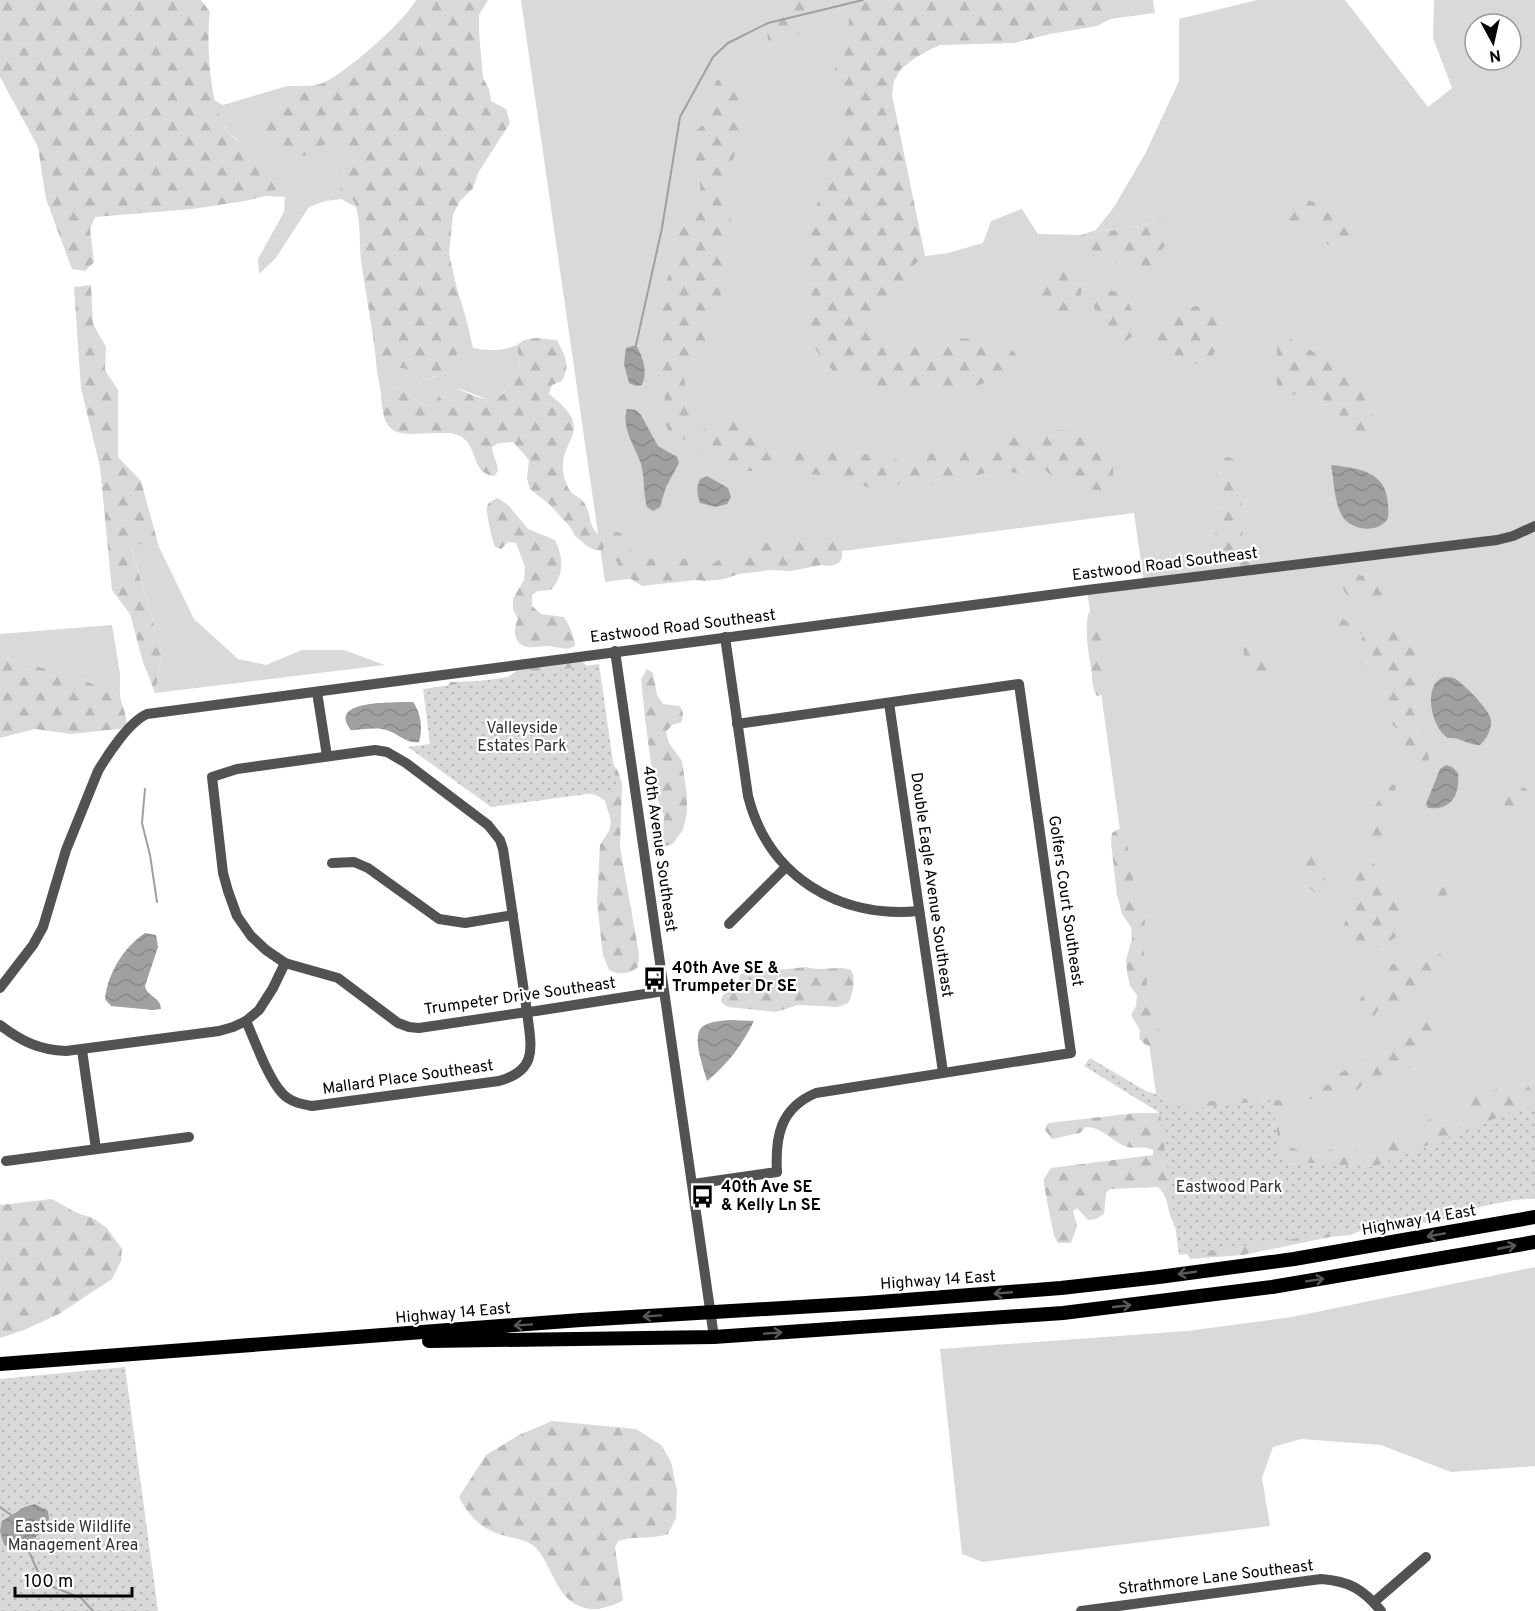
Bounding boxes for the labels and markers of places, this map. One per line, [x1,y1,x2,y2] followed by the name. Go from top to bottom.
[672,959,797,997] place label: 40th Ave SE & Trumpeter Dr SE
[641,965,667,991] bus stop icon: 40th Ave SE & Trumpeter Dr SE
[721,1178,821,1216] place label: 40th Ave SE & Kelly Ln SE
[690,1184,716,1210] bus stop icon: 40th Ave SE & Kelly Ln SE

